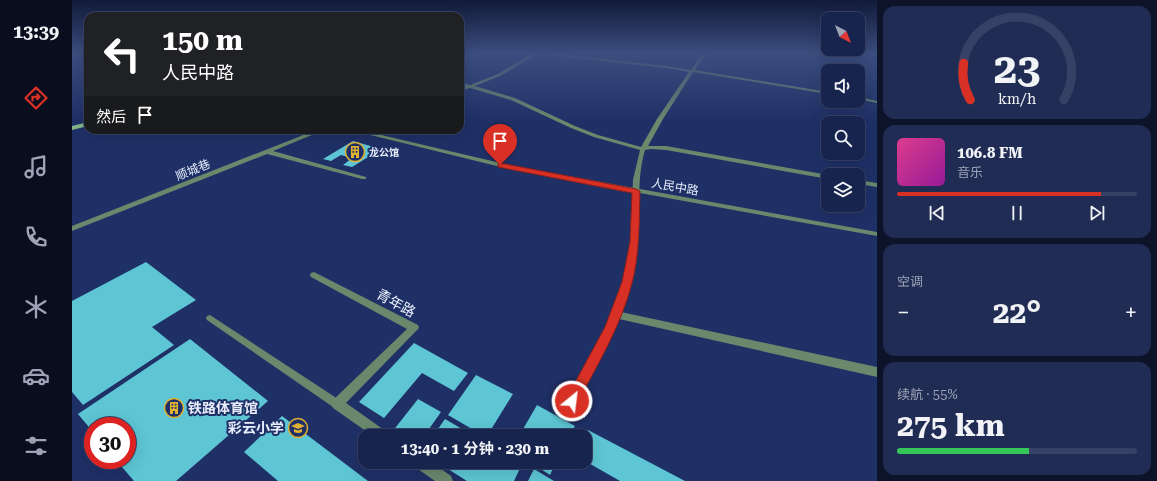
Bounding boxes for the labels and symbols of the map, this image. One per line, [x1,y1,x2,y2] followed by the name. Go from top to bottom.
[821,12,865,56] north arrow
[483,124,517,165] pin
[344,141,366,163] building icon: 龙公馆
[369,146,399,158] place label: 龙公馆
[174,157,212,183] street label: 顺城巷
[650,176,700,198] street label: 人民中路
[374,286,418,320] street label: 青年路
[551,380,593,422] position arrow
[163,397,185,419] building icon: 铁路体育馆
[188,400,258,416] place label: 铁路体育馆
[84,417,136,469] speed limit sign: 30
[287,417,309,439] school or university icon: 彩云小学
[228,420,284,436] place label: 彩云小学

